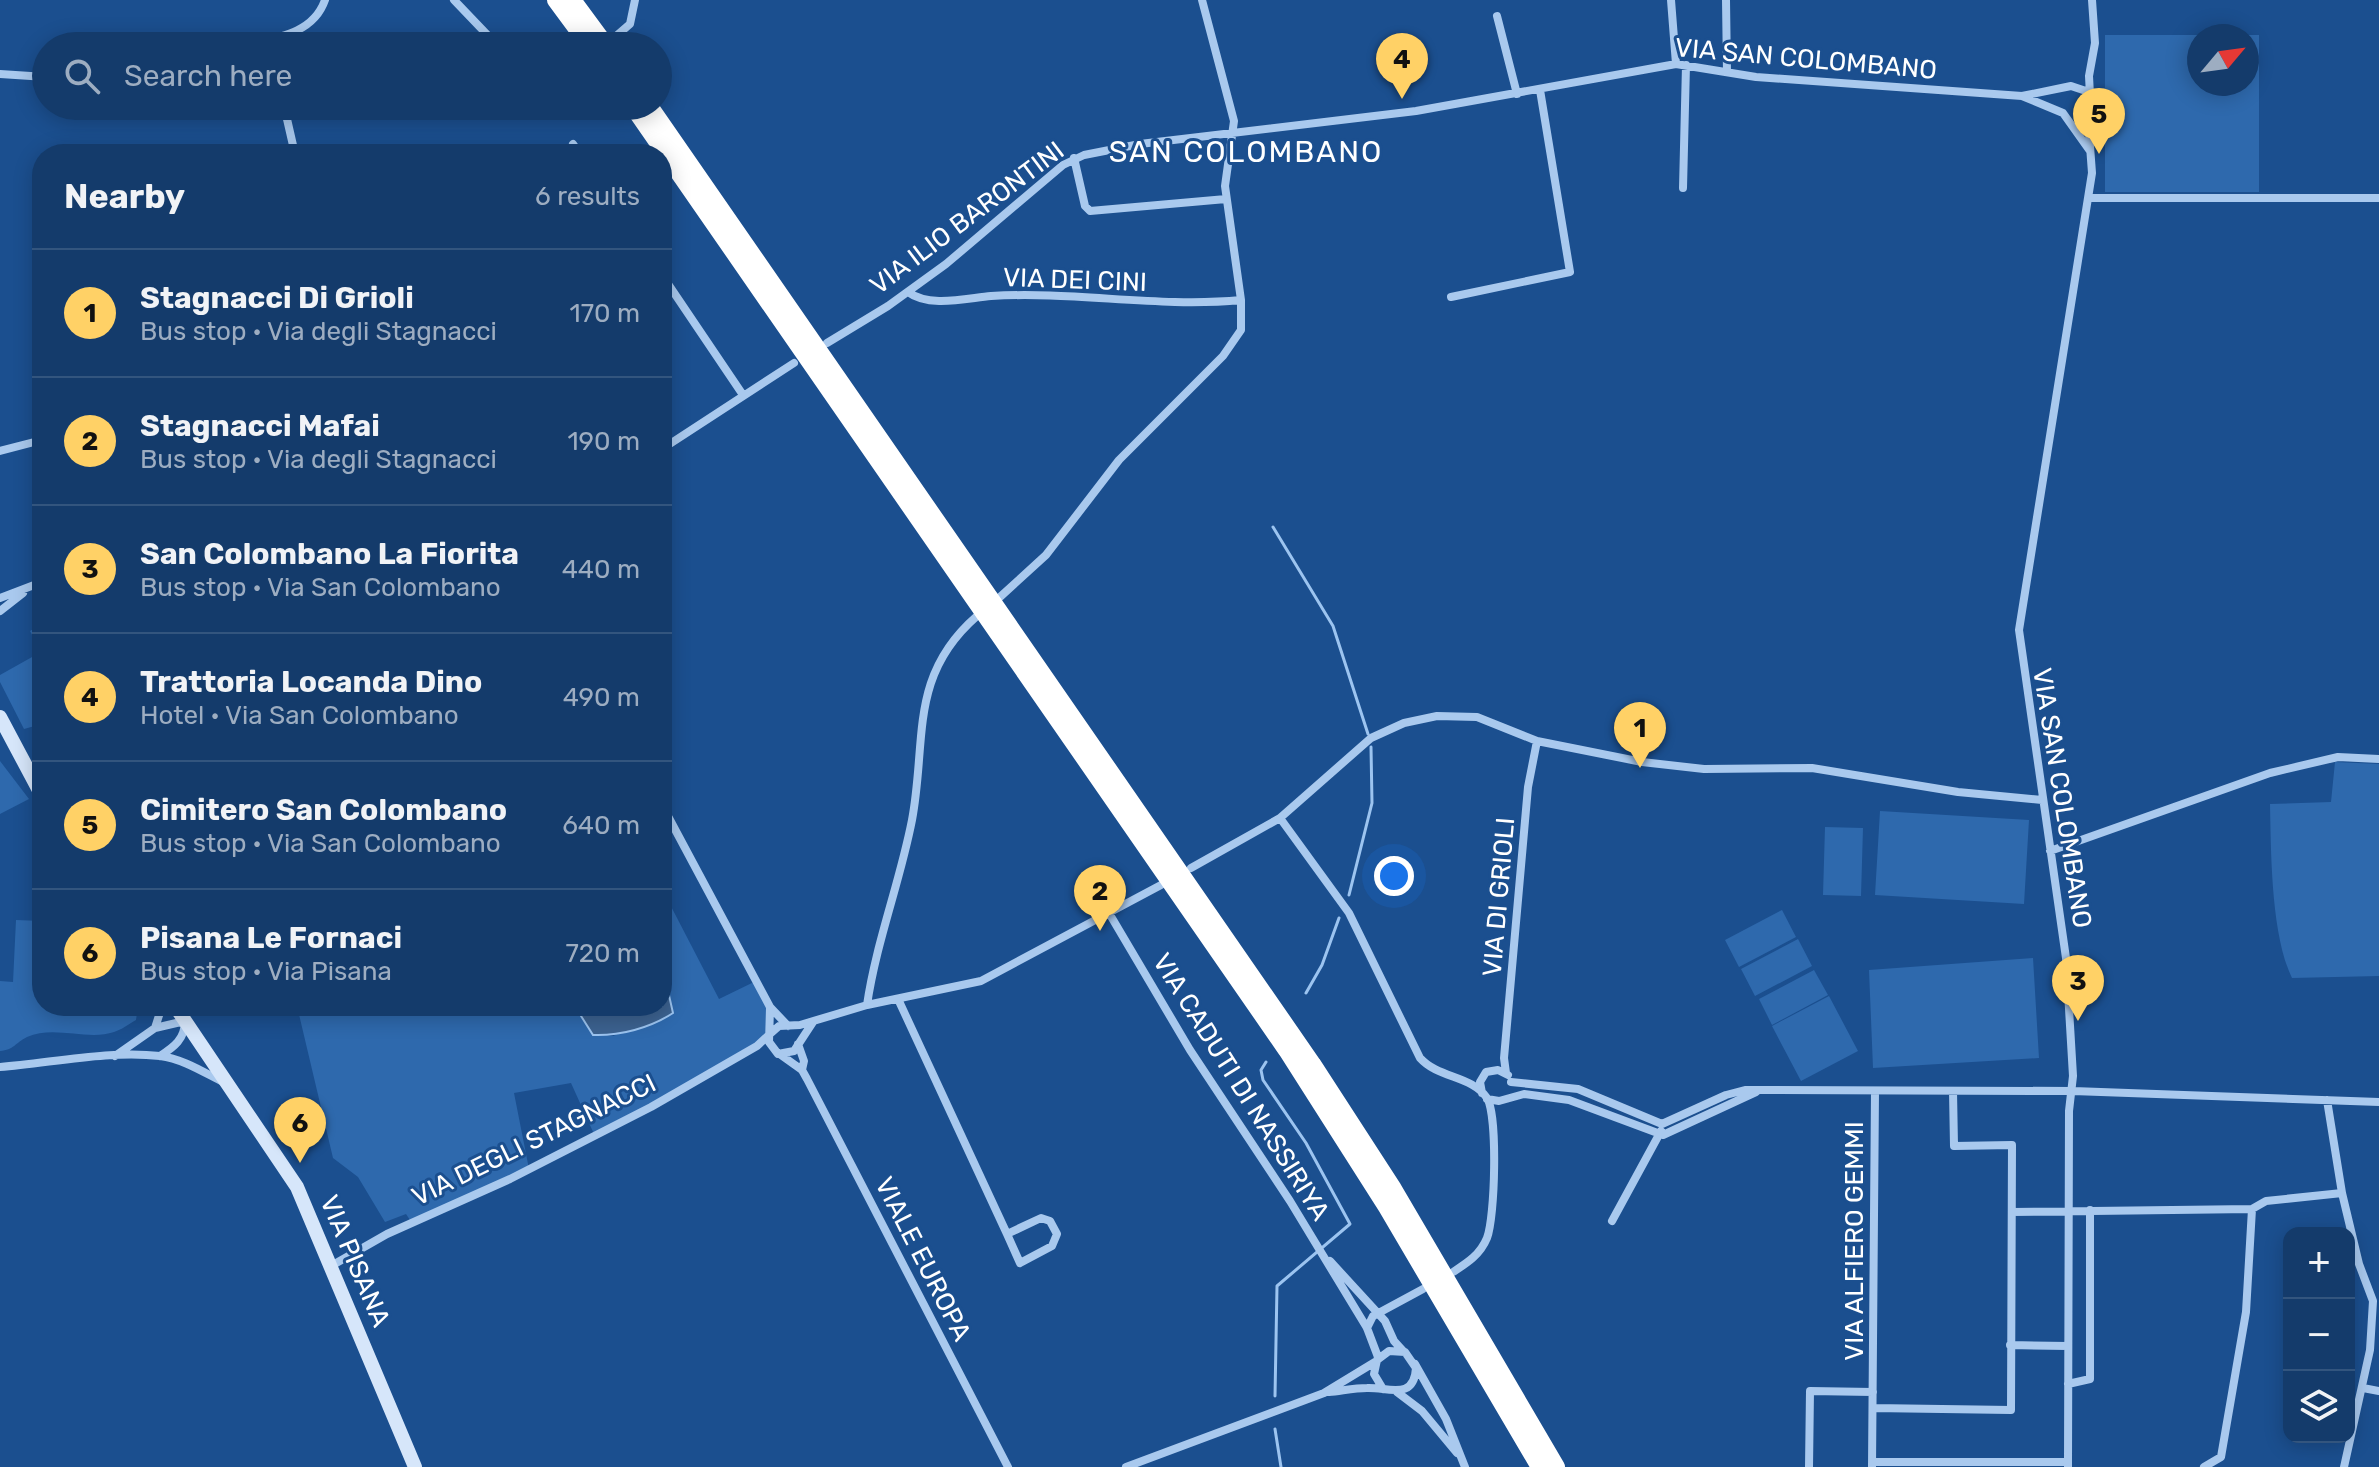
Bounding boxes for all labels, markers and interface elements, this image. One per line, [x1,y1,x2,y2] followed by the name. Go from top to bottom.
[2187,24,2259,96] north arrow
[32,32,672,120] search box
[1674,32,1938,86] street label: VIA SAN COLOMBANO
[1376,33,1428,99] pin: 4
[60,54,104,98] icon: search
[124,58,292,94] text: Search here
[2073,88,2125,154] pin: 5
[1109,134,1383,170] district label: SAN COLOMBANO
[864,135,1070,301] street label: VIA ILIO BARONTINI
[64,176,185,217] text: Nearby
[535,181,640,212] text: 6 results
[1003,262,1147,298] street label: VIA DEI CINI
[140,280,414,316] text: Stagnacci Di Grioli
[84,298,96,329] text: 1
[570,298,640,329] text: 170 m
[140,316,497,347] text: Bus stop · Via degli Stagnacci
[140,408,380,444] text: Stagnacci Mafai
[82,426,98,457] text: 2
[567,426,640,457] text: 190 m
[140,444,497,475] text: Bus stop · Via degli Stagnacci
[140,536,519,572] text: San Colombano La Fiorita
[81,554,99,585] text: 3
[562,554,640,585] text: 440 m
[140,572,501,603] text: Bus stop · Via San Colombano
[140,664,482,700] text: Trattoria Locanda Dino
[2026,666,2098,930] street label: VIA SAN COLOMBANO
[81,682,99,713] text: 4
[563,682,640,713] text: 490 m
[140,700,459,731] text: Hotel · Via San Colombano
[1614,702,1666,768] pin: 1
[140,792,507,828] text: Cimitero San Colombano
[82,810,98,841] text: 5
[562,810,640,841] text: 640 m
[1477,816,1521,978] street label: VIA DI GRIOLI
[140,828,501,859] text: Bus stop · Via San Colombano
[1374,856,1414,896] your location
[1074,865,1126,931] pin: 2
[140,920,402,956] text: Pisana Le Fornaci
[82,938,98,969] text: 6
[565,938,640,969] text: 720 m
[1146,948,1336,1226] street label: VIA CADUTI DI NASSIRIYA
[2052,955,2104,1021] pin: 3
[140,956,392,987] text: Bus stop · Via Pisana
[407,1067,661,1213] street label: VIA DEGLI STAGNACCI
[274,1097,326,1163] pin: 6
[1839,1121,1870,1361] street label: VIA ALFIERO GEMMI
[868,1172,978,1346] street label: VIALE EUROPA
[313,1191,397,1331] street label: VIA PISANA
[2283,1227,2355,1443] map controls
[2283,1227,2355,1299] button: +
[2283,1299,2355,1371] button: −
[2283,1371,2355,1443] button: layers

